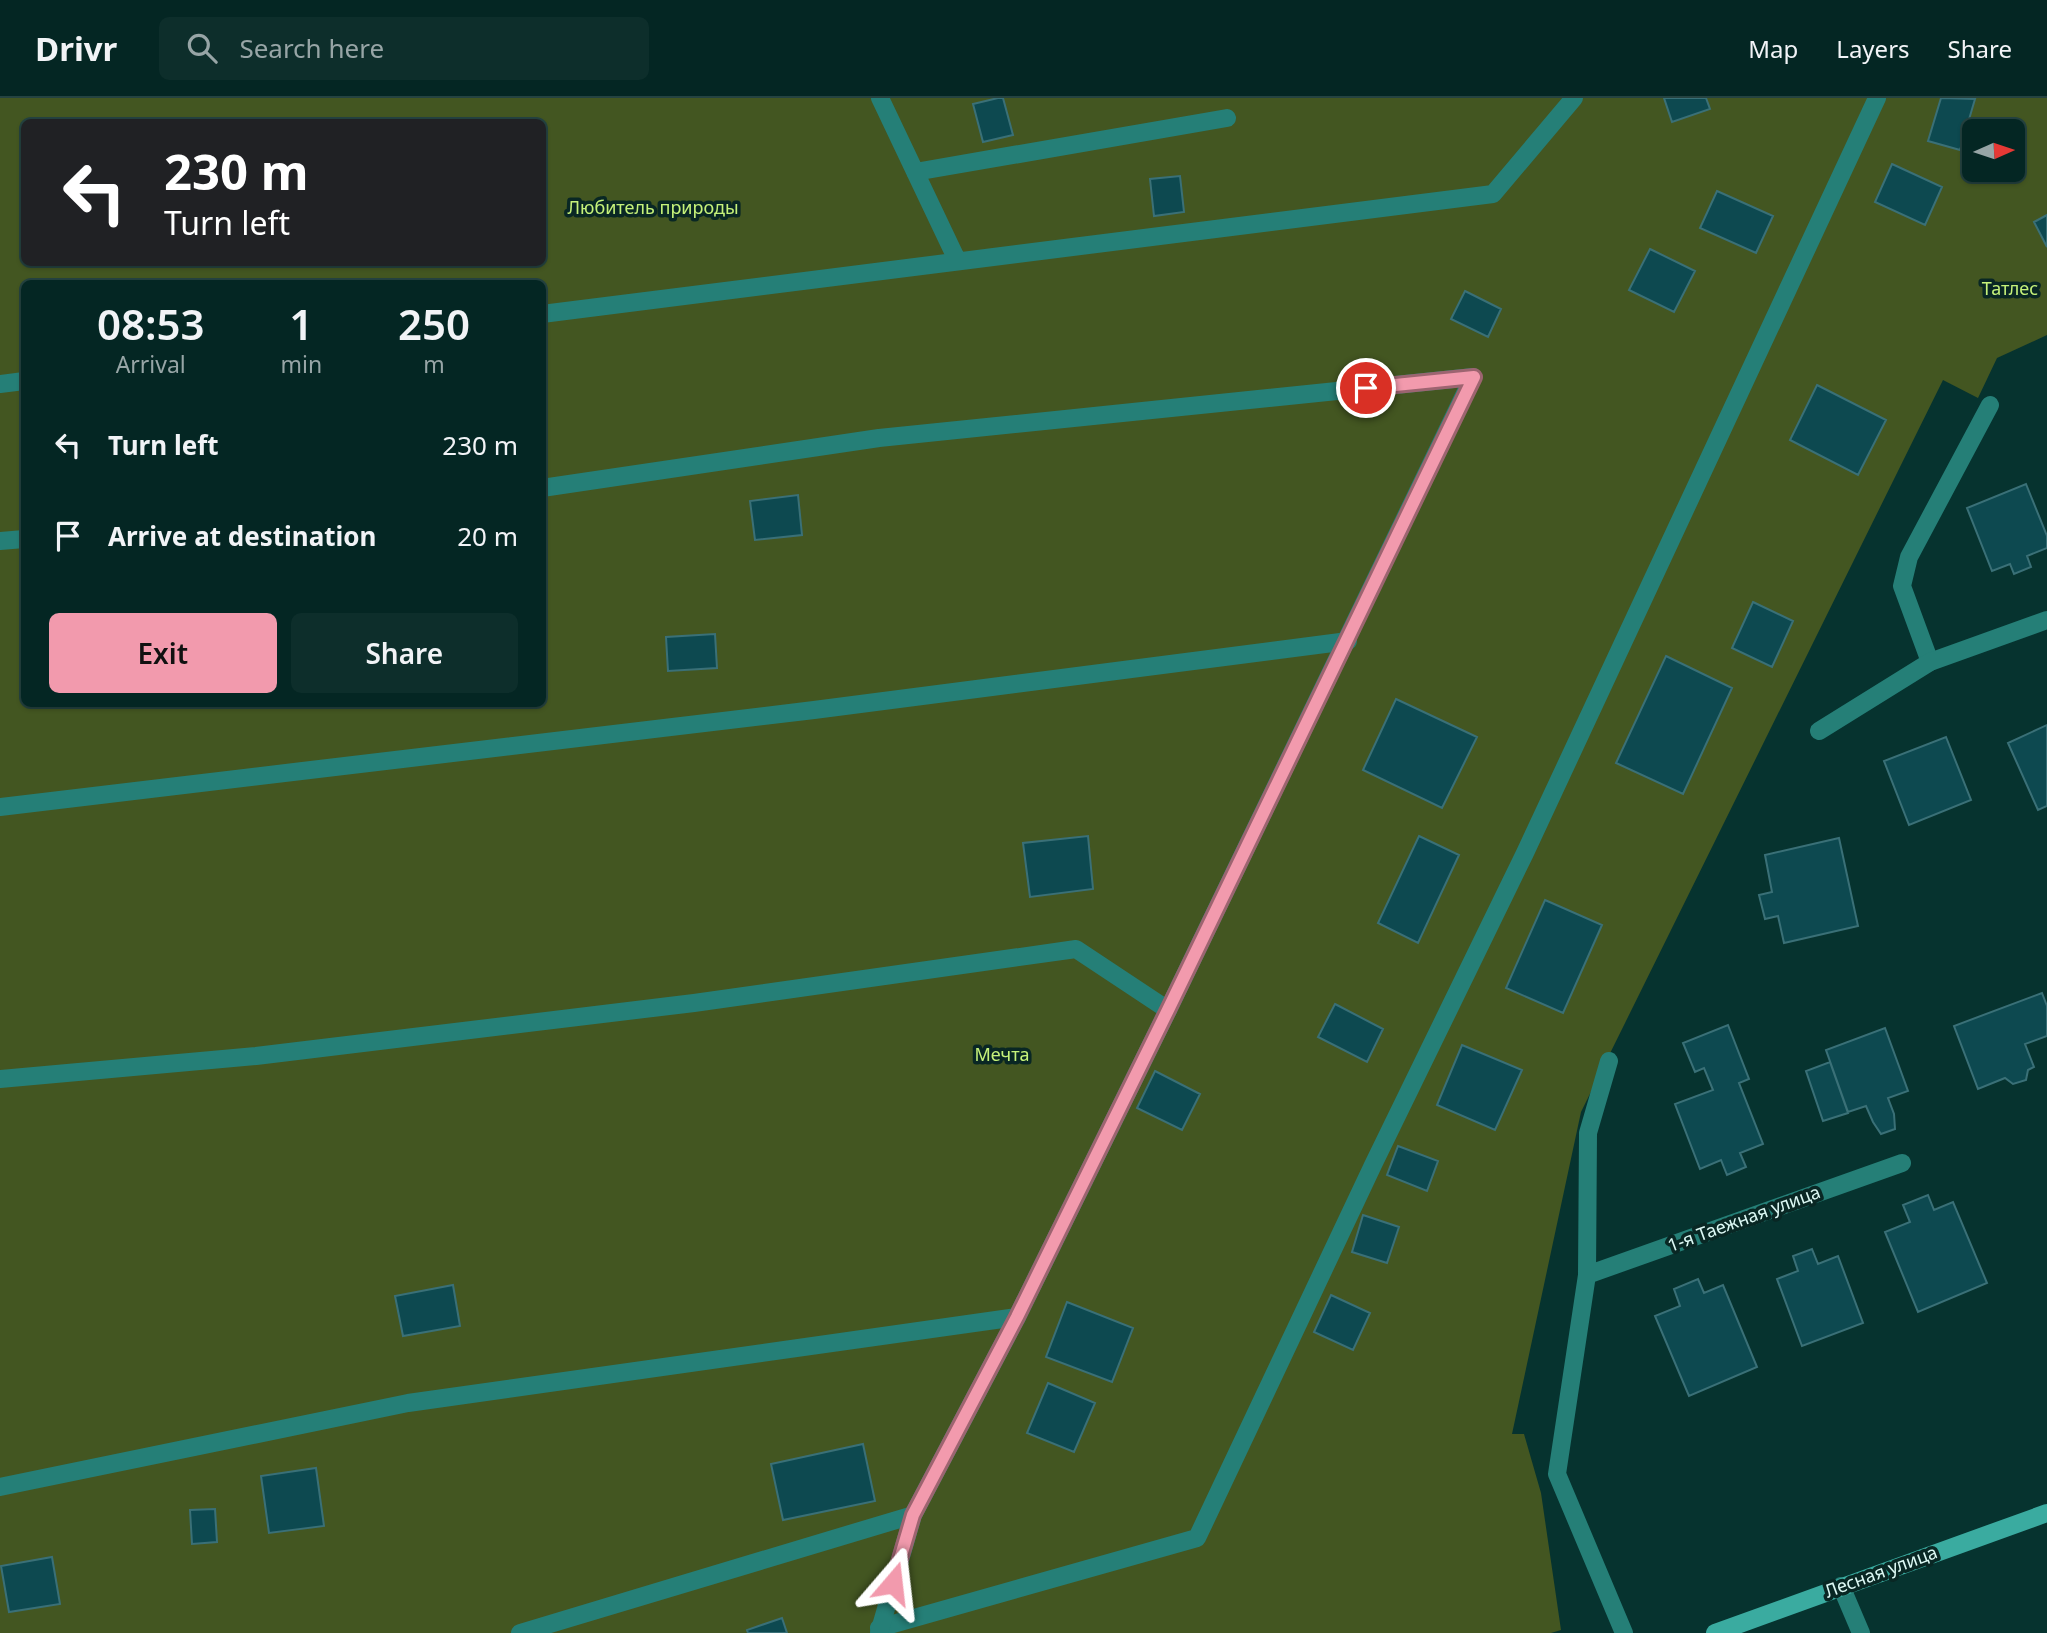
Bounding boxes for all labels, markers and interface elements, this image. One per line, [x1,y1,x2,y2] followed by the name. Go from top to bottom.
[159,17,649,80] search box
[35,26,117,71] text: Drivr
[183,29,221,67] icon: search
[239,30,384,66] text: Search here
[1748,32,1798,65] text: Map
[1836,32,1910,65] text: Layers
[1948,32,2012,65] text: Share
[1962,119,2025,182] north arrow
[1962,119,2025,182] map controls
[164,138,309,204] text: 230 m
[49,147,140,238] icon: left
[567,195,739,219] park label: Любитель природы
[164,201,290,244] text: Turn left
[1982,276,2038,300] park label: Татлес
[97,295,205,352] text: 08:53
[289,295,313,352] text: 1
[398,295,470,352] text: 250
[116,348,186,380] text: Arrival
[280,348,322,380] text: min
[423,348,445,380] text: m
[1336,358,1396,418] pin
[1347,369,1385,407] icon: arrive
[49,426,87,464] icon: left
[108,427,219,463] text: Turn left
[442,427,518,463] text: 230 m
[49,517,87,555] icon: arrive
[108,518,377,554] text: Arrive at destination
[457,518,518,554] text: 20 m
[49,613,277,693] button: Exit
[291,613,518,693] button: Share
[974,1042,1030,1066] park label: Мечта
[1664,1179,1823,1257] street label: 1-я Таежная улица
[1821,1540,1940,1603] street label: Лесная улица
[856,1546,930,1620] position arrow

